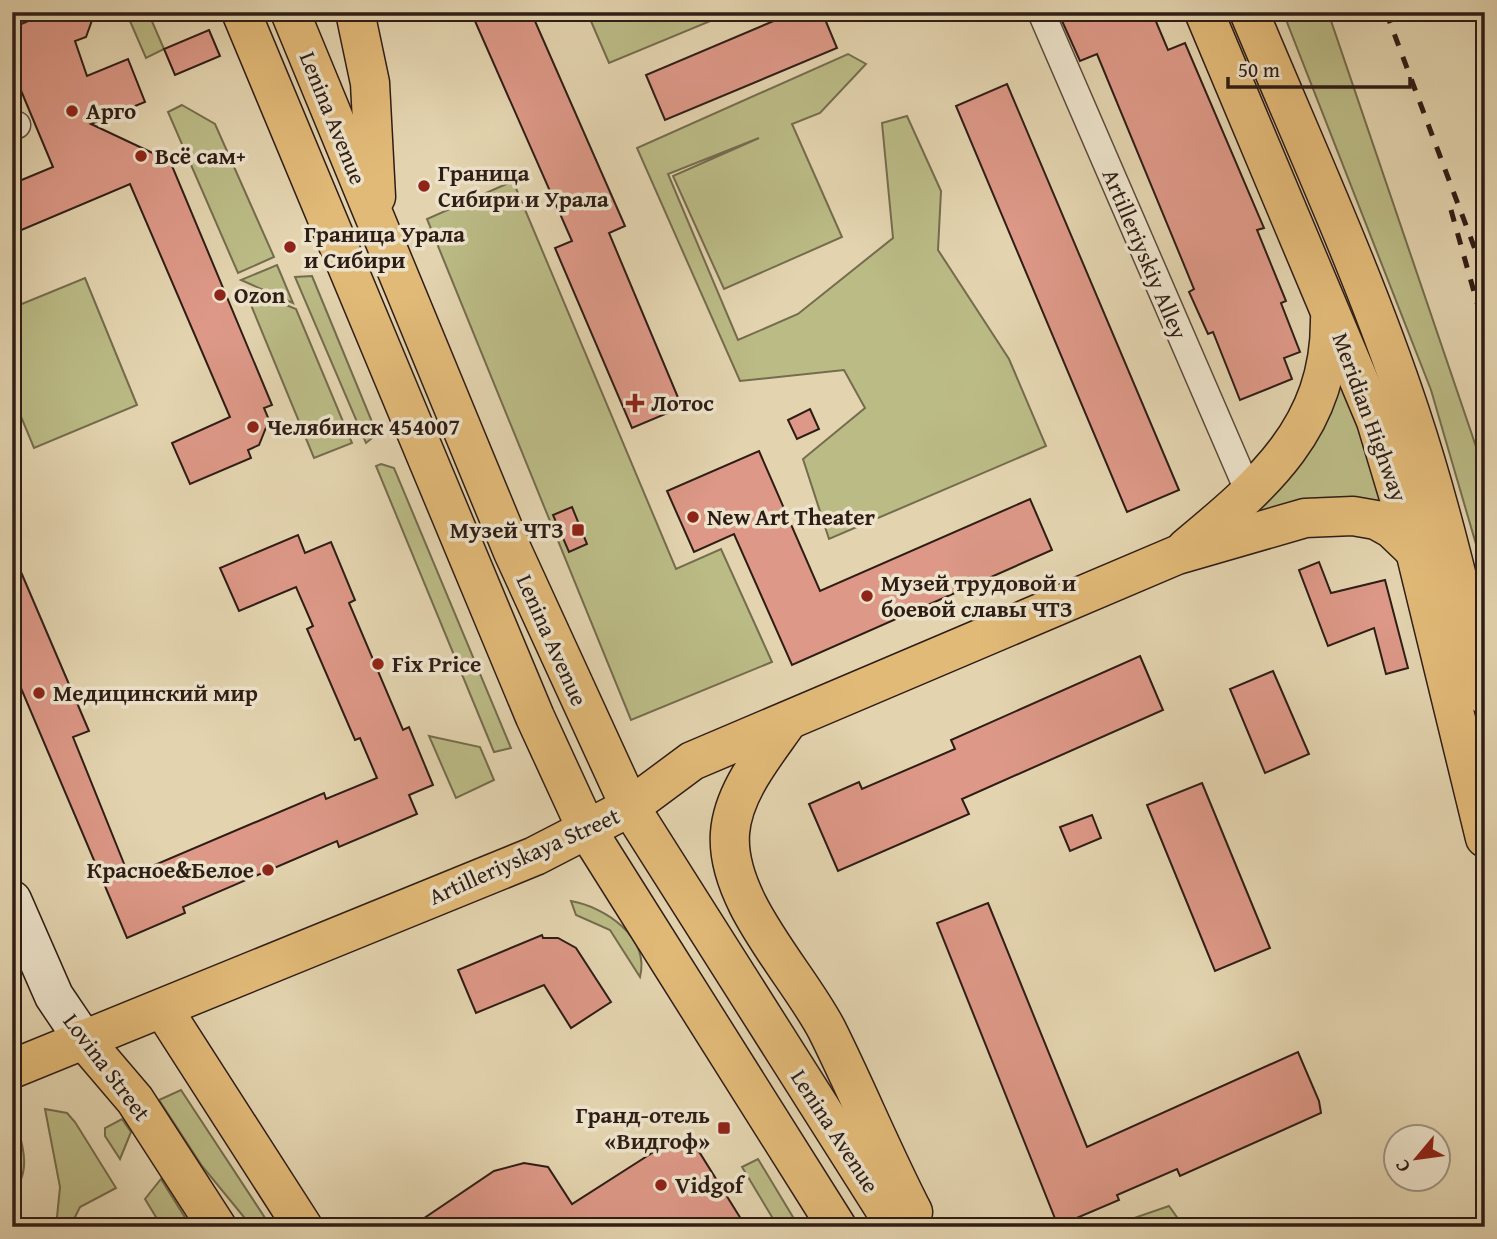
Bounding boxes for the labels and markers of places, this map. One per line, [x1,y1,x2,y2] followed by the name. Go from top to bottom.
[86,94,136,127] place label: Арго
[64,103,80,119] marker: Арго
[155,139,246,172] place label: Всё сам+
[133,148,149,164] marker: Всё сам+
[438,156,609,215] place label: Граница Сибири и Урала
[416,178,432,194] marker: Граница Сибири и Урала
[304,217,465,276] place label: Граница Урала и Сибири
[282,239,298,255] marker: Граница Урала и Сибири
[234,278,286,311] place label: Ozon
[212,287,228,303] marker: Ozon
[651,386,714,419] place label: Лотос
[625,393,645,413] marker: Лотос
[267,410,460,443] place label: Челябинск 454007
[245,419,261,435] marker: Челябинск 454007
[707,500,876,533] place label: New Art Theater
[685,509,701,525] marker: New Art Theater
[450,513,564,546] place label: Музей ЧТЗ
[570,522,586,538] marker: Музей ЧТЗ
[881,566,1076,625] place label: Музей трудовой и боевой славы ЧТЗ
[859,588,875,604] marker: Музей трудовой и боевой славы ЧТЗ
[392,647,481,680] place label: Fix Price
[370,656,386,672] marker: Fix Price
[53,676,258,709] place label: Медицинский мир
[31,685,47,701] marker: Медицинский мир
[87,853,254,886] place label: Красное&Белое
[260,862,276,878] marker: Красное&Белое
[576,1098,710,1157] place label: Гранд-отель «Видгоф»
[716,1120,732,1136] marker: Гранд-отель «Видгоф»
[675,1168,746,1201] place label: Vidgof
[653,1177,669,1193] marker: Vidgof

